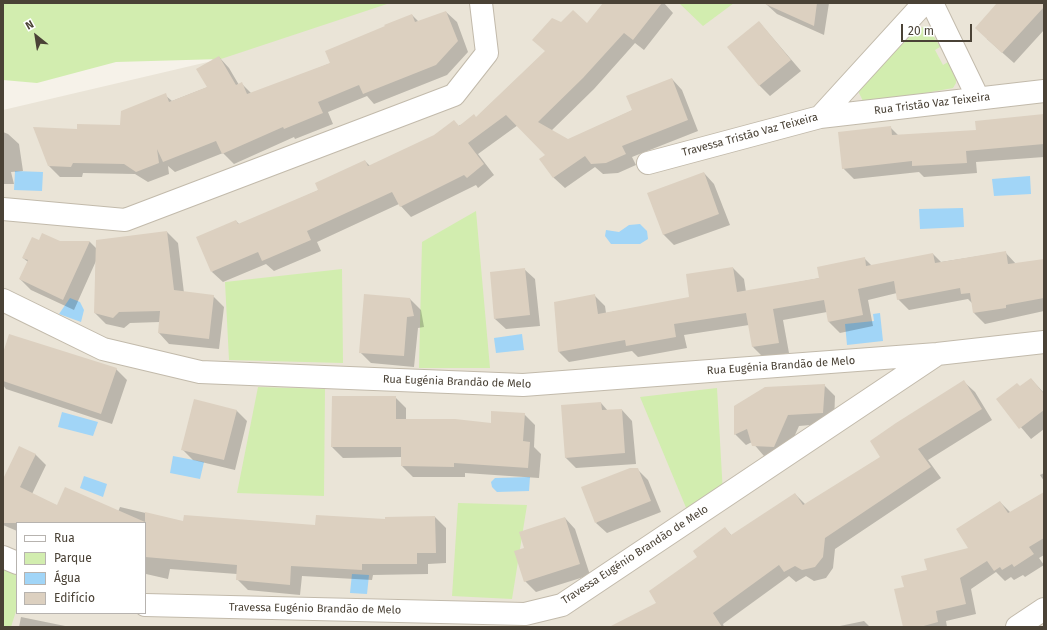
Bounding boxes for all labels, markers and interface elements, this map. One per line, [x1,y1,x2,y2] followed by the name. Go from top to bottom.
[16,16,56,56] north arrow
[903,16,974,42] scale bar
[23,18,36,33] text: N
[908,24,934,38] text: 20 m
[873,90,991,118] street label: Rua Tristão Vaz Teixeira
[681,110,819,160] street label: Travessa Tristão Vaz Teixeira
[706,354,856,378] street label: Rua Eugénia Brandão de Melo
[383,373,531,391] street label: Rua Eugénia Brandão de Melo
[559,503,711,607] street label: Travessa Eugénio Brandão de Melo
[16,522,146,614] legend
[54,531,75,545] text: Rua
[54,551,92,565] text: Parque
[54,571,81,585] text: Água
[54,591,95,605] text: Edifício
[229,601,401,617] street label: Travessa Eugénio Brandão de Melo

